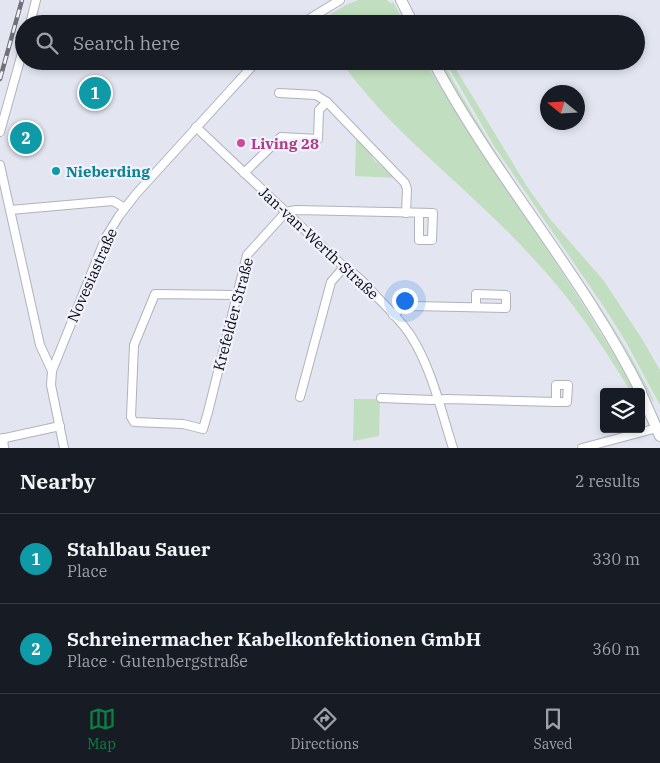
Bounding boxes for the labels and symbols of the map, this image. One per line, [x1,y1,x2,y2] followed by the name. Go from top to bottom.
[79,74,111,112] pin: 1
[540,85,585,130] north arrow
[10,119,42,157] pin: 2
[251,134,319,153] place label: Living 28
[235,137,247,149] marker: Living 28
[66,162,150,181] place label: Nieberding
[50,165,62,177] marker: Nieberding
[255,183,383,303] street label: Jan-van-Werth-Straße
[63,225,121,325] street label: Novesiastraße
[209,255,257,373] street label: Krefelder Straße
[392,288,418,314] your location

